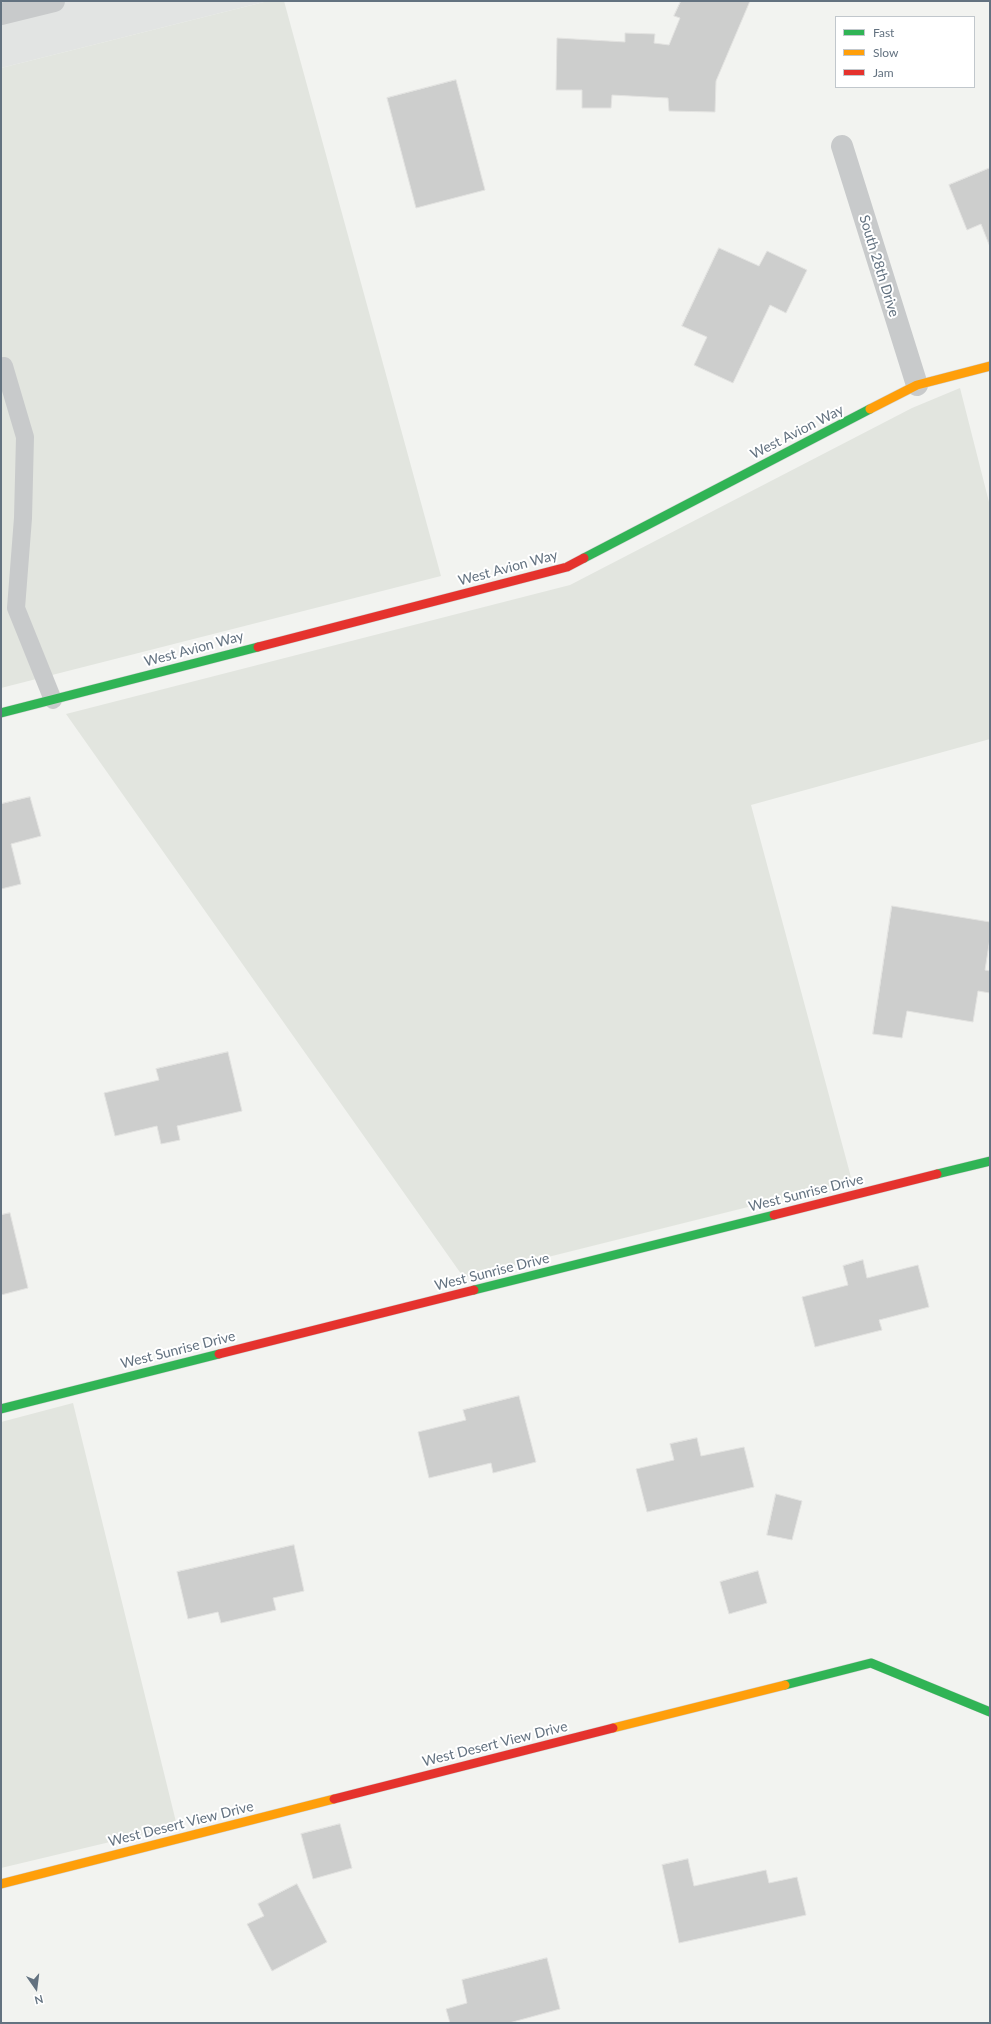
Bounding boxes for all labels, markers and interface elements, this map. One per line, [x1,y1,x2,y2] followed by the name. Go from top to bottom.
[835,16,975,88] legend
[873,25,894,40] text: Fast
[873,45,898,60] text: Slow
[873,65,894,80] text: Jam
[856,213,902,319] street label: South 28th Drive
[748,401,846,463] street label: West Avion Way
[456,547,560,589] street label: West Avion Way
[142,628,246,670] street label: West Avion Way
[747,1171,865,1215] street label: West Sunrise Drive
[433,1250,551,1294] street label: West Sunrise Drive
[119,1328,237,1372] street label: West Sunrise Drive
[421,1718,569,1770] street label: West Desert View Drive
[107,1798,255,1850] street label: West Desert View Drive
[16,1968,56,2008] north arrow
[33,1993,45,2007] text: N

